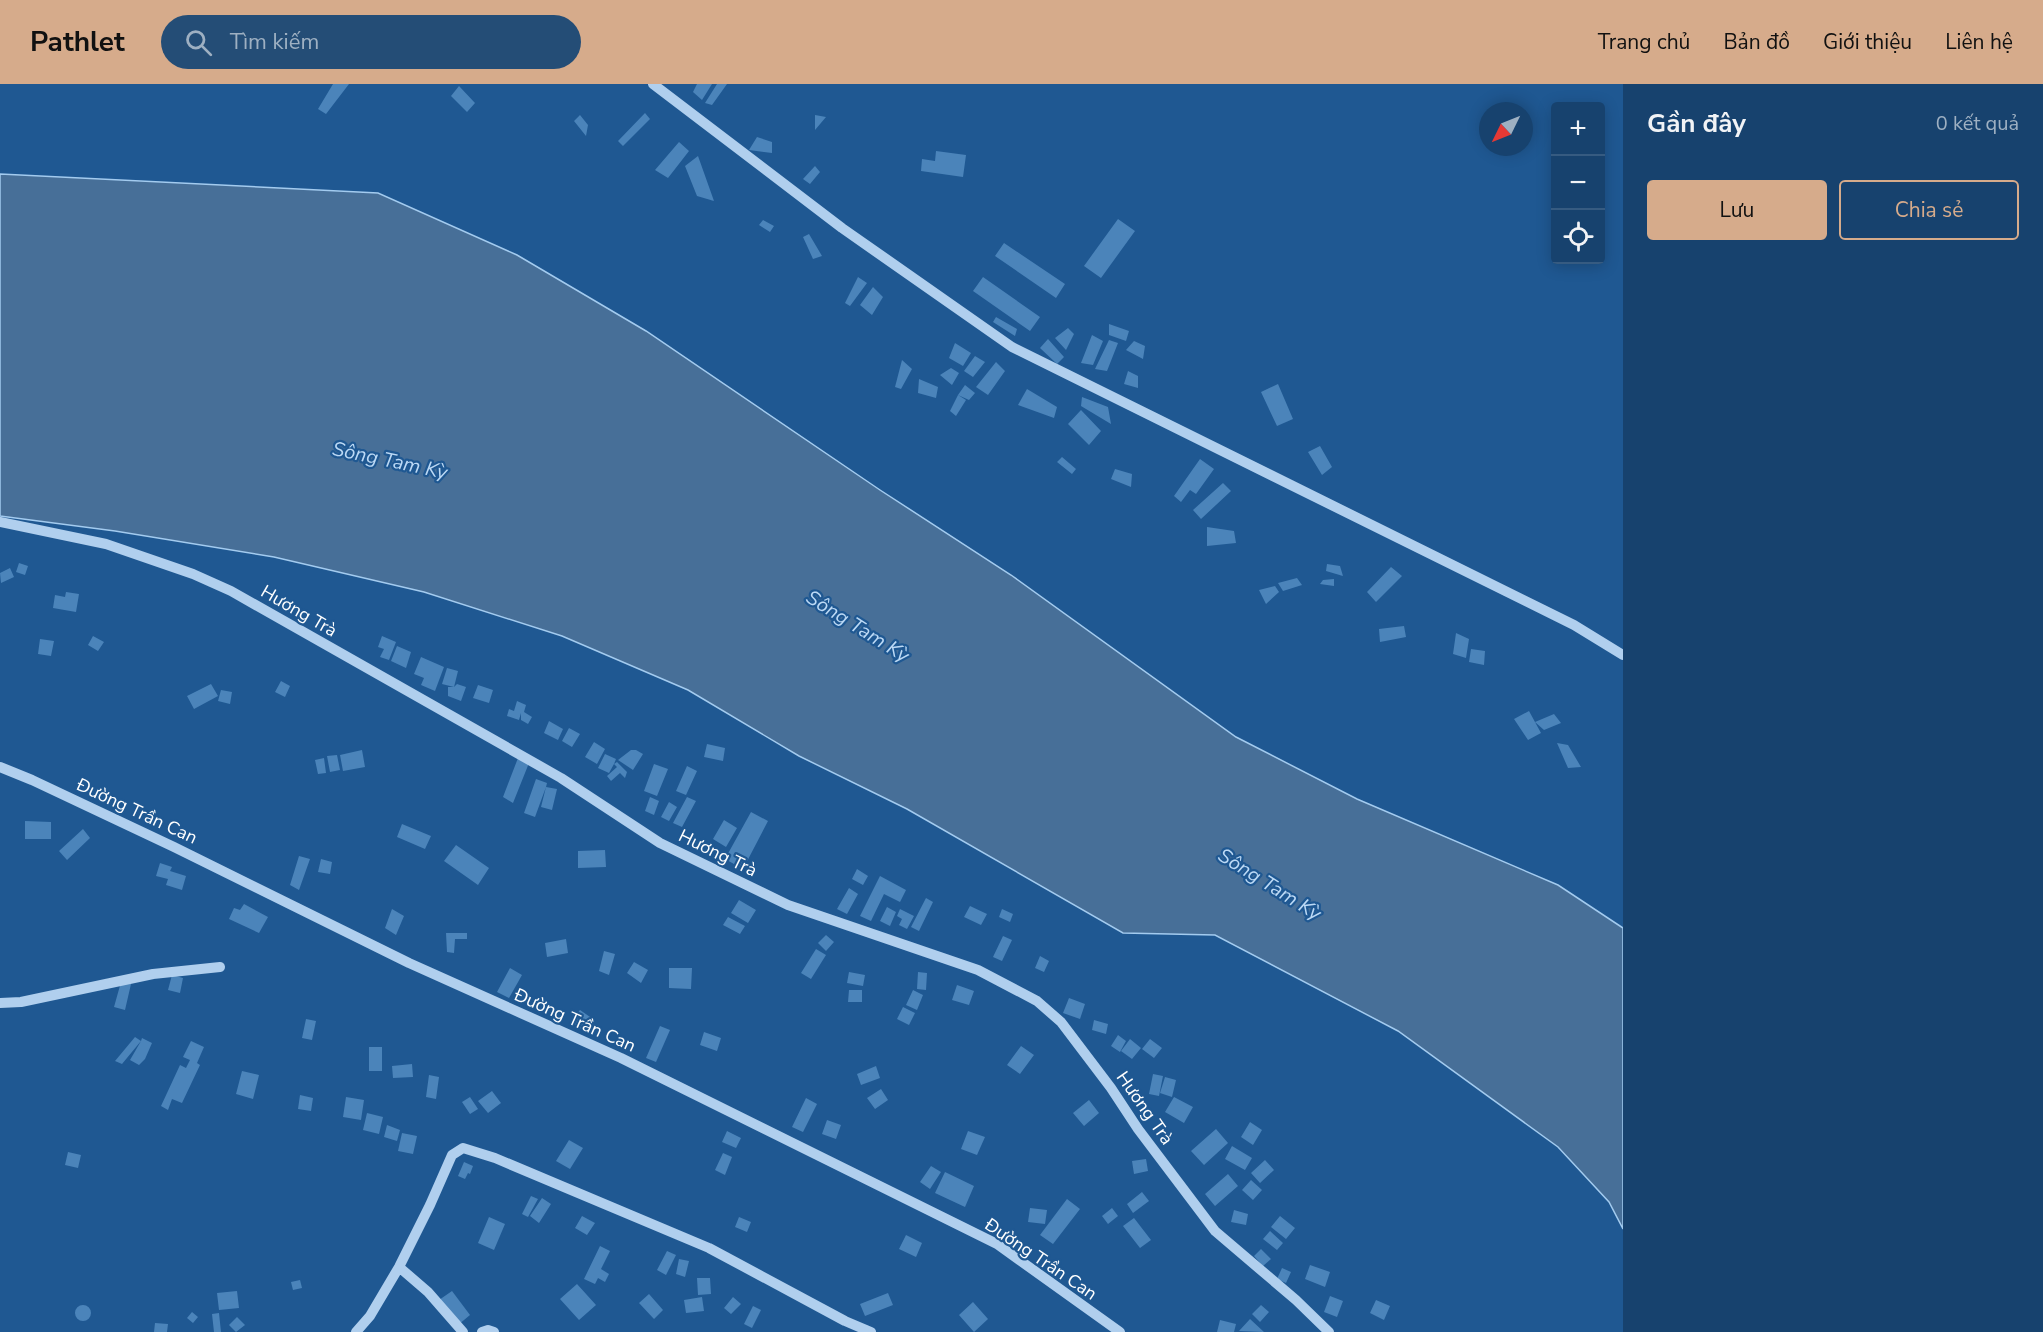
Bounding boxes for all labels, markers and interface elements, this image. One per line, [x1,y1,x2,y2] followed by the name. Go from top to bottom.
[161,15,581,69] search box
[30,23,125,61] text: Pathlet
[182,26,215,59] icon: search
[230,27,319,57] text: Tìm kiếm
[1598,28,1690,56] text: Trang chủ
[1723,28,1790,56] text: Bản đồ
[1823,28,1912,56] text: Giới thiệu
[1945,28,2013,56] text: Liên hệ
[1479,102,1533,156] north arrow
[1551,102,1605,264] map controls
[1551,102,1605,156] button: +
[1647,106,1746,141] text: Gần đây
[1936,110,2019,137] text: 0 kết quả
[1551,156,1605,210] button: −
[1647,180,1827,240] button: Lưu
[1839,180,2019,240] button: Chia sẻ
[1551,210,1605,264] button: locate
[330,435,451,486] water label: Sông Tam Kỳ
[256,579,342,643] street label: Hương Trà
[801,584,915,669] water label: Sông Tam Kỳ
[72,772,201,849] street label: Đường Trần Can
[675,824,761,882] street label: Hương Trà
[1213,842,1327,927] water label: Sông Tam Kỳ
[510,982,640,1058] street label: Đường Trần Can
[1111,1066,1179,1150] street label: Hương Trà
[979,1212,1102,1305] street label: Đường Trần Can

